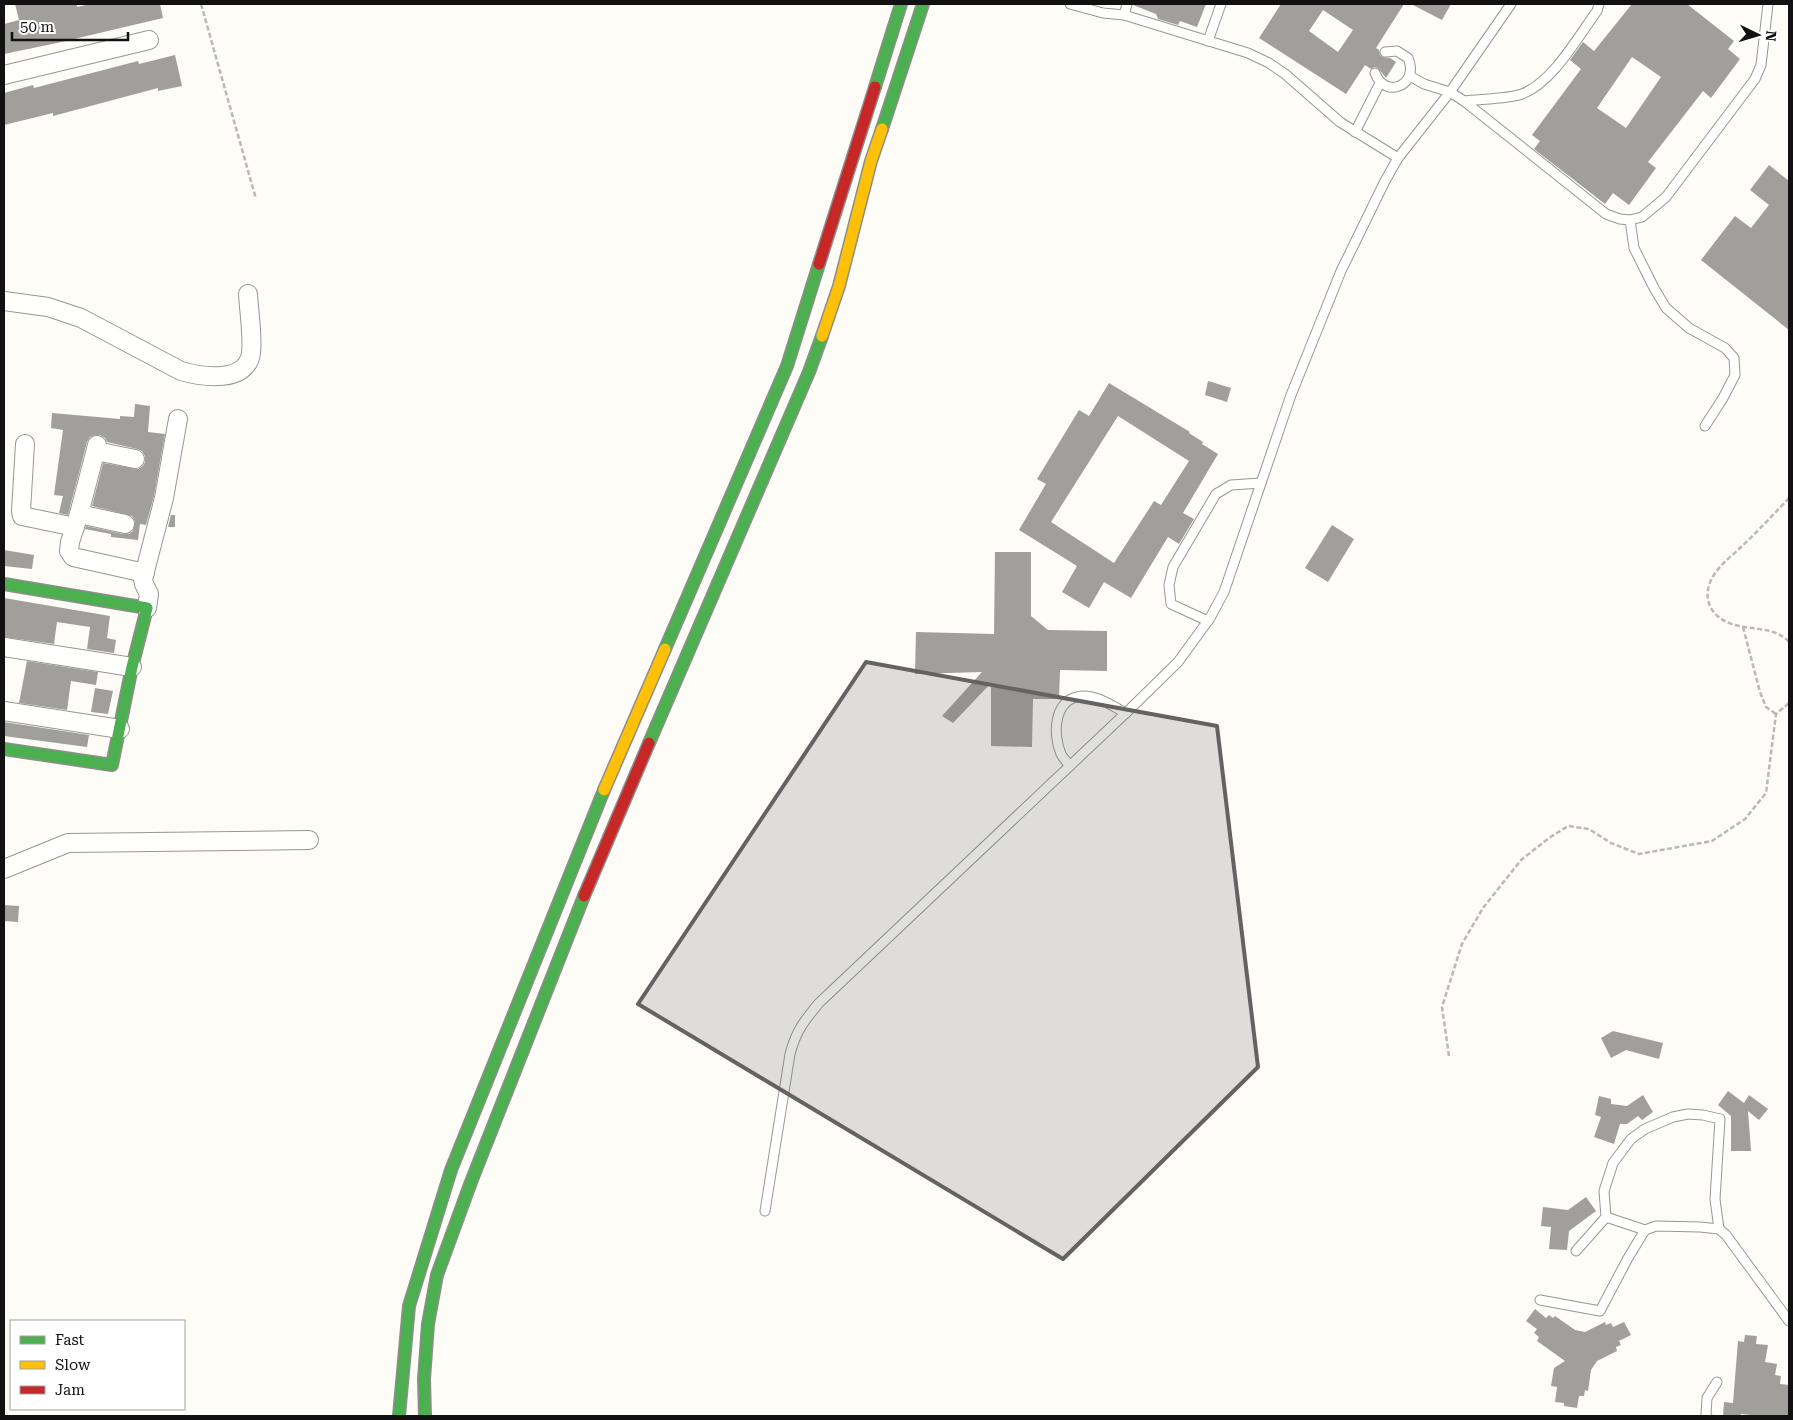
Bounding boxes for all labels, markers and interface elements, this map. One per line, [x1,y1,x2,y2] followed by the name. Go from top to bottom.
[12,10,129,42] scale bar
[1733,10,1783,60] north arrow
[20,18,55,36] text: 50 m
[1762,30,1779,42] text: N
[10,1320,185,1410] legend
[55,1331,85,1349] text: Fast
[55,1356,91,1374] text: Slow
[55,1381,85,1399] text: Jam

